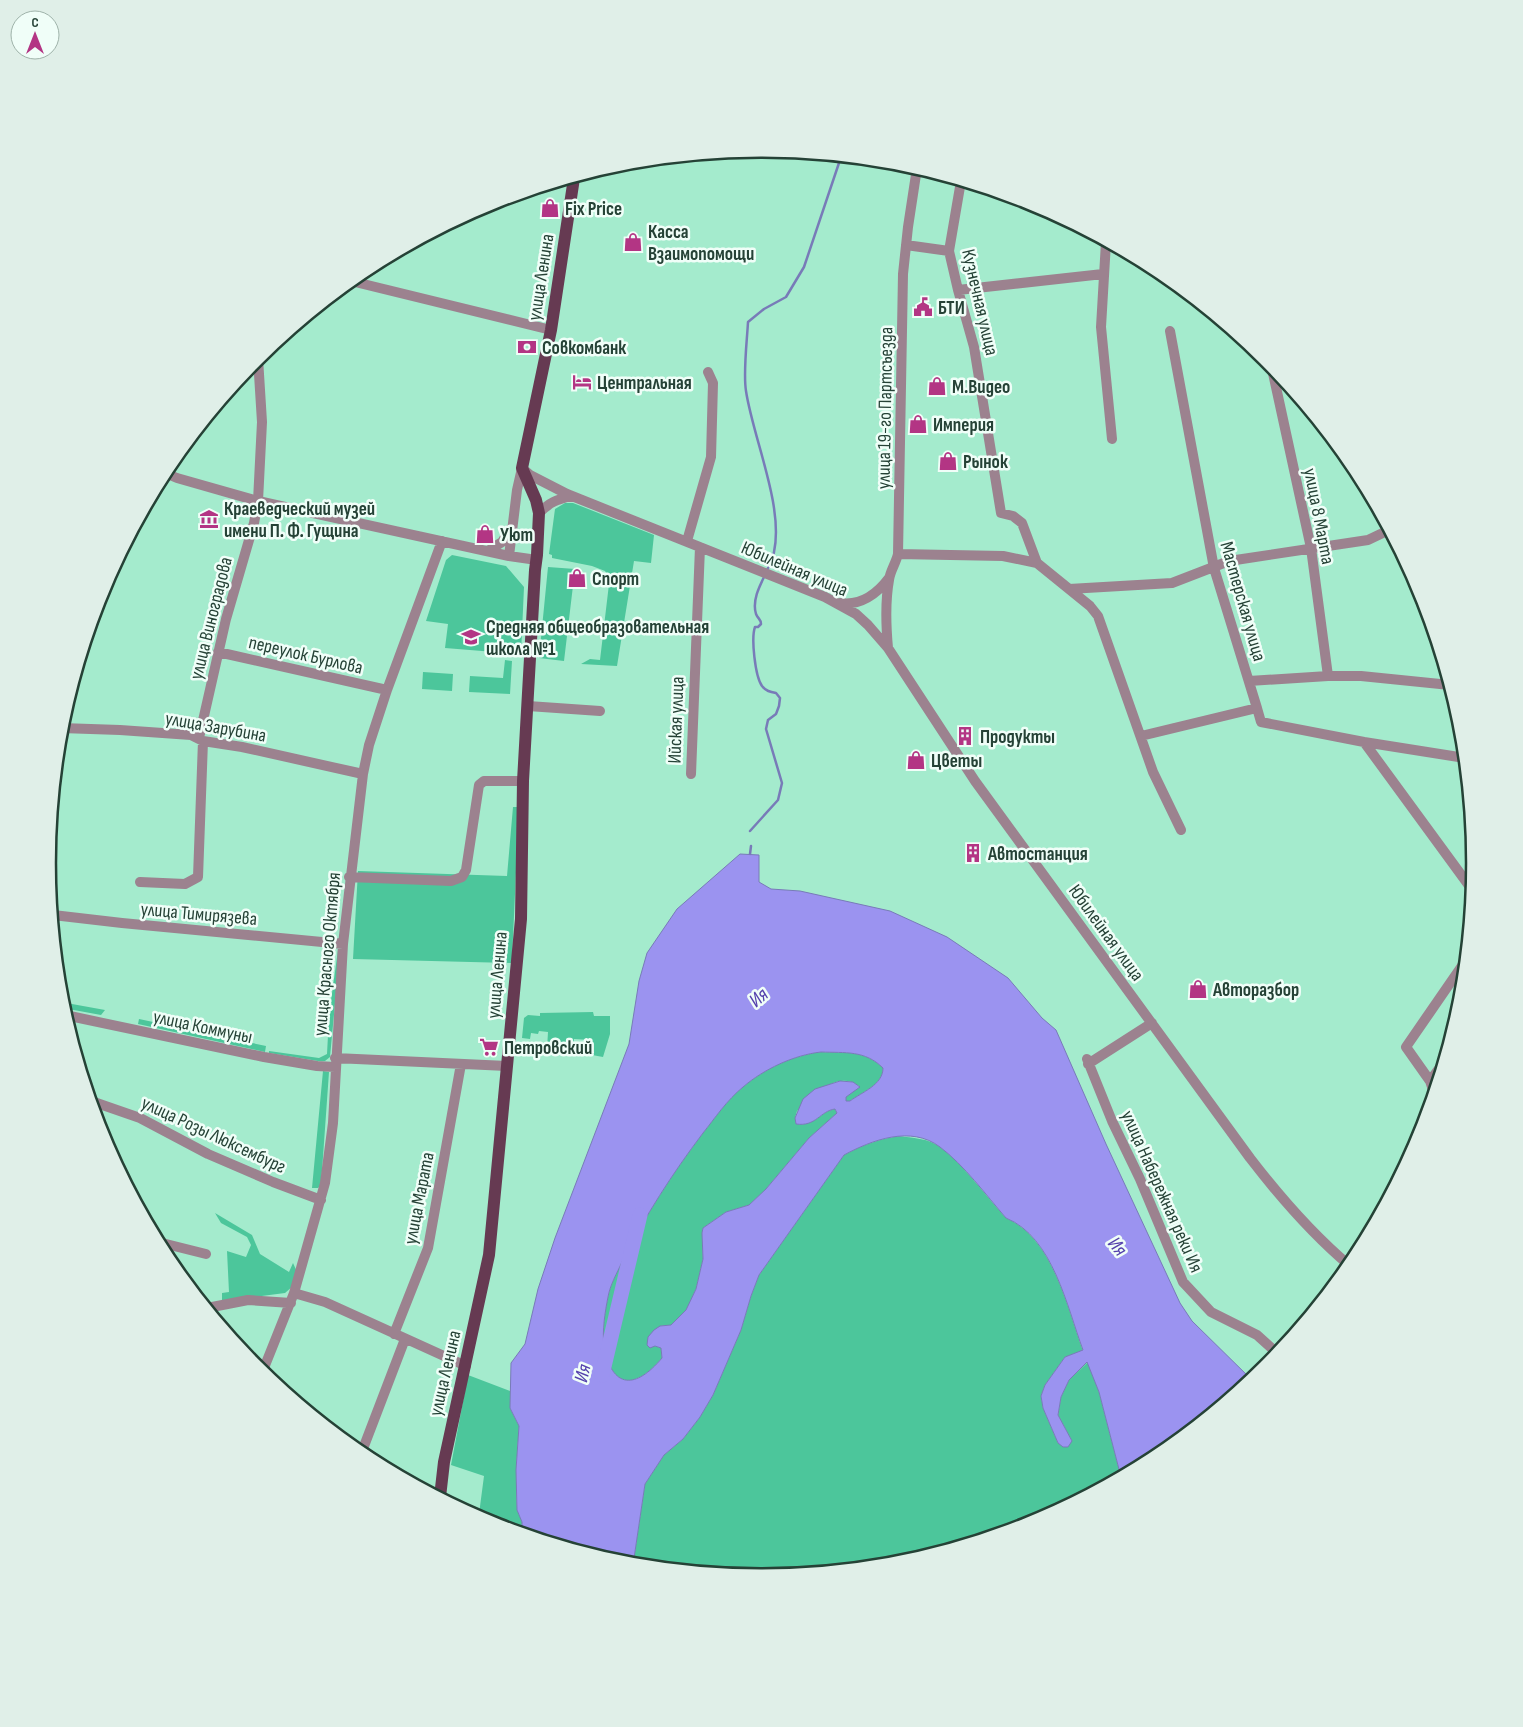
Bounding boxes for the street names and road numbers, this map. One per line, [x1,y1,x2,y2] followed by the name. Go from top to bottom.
[523,232,560,322] street label: улица Ленина
[956,247,1003,358] street label: Кузнечная улица
[873,327,898,489] street label: улица 19-го Партсъезда
[1298,466,1339,566] street label: улица 8 Марта
[738,537,851,602] street label: Юбилейная улица
[1215,539,1271,664] street label: Мастерская улица
[185,555,238,682] street label: улица Виноградова
[246,631,365,680] street label: переулок Бурлова
[663,676,690,764] street label: Ийская улица
[164,707,268,748] street label: улица Зарубина
[309,871,346,1037] street label: улица Красного Октября
[1063,880,1148,986] street label: Юбилейная улица
[140,898,258,931] street label: улица Тимирязева
[482,931,513,1020] street label: улица Ленина
[151,1006,254,1049] street label: улица Коммуны
[137,1092,289,1179] street label: улица Розы Люксембург
[1117,1107,1209,1275] street label: улица Набережная реки Ия
[399,1150,440,1246] street label: улица Марата
[424,1328,466,1418] street label: улица Ленина

